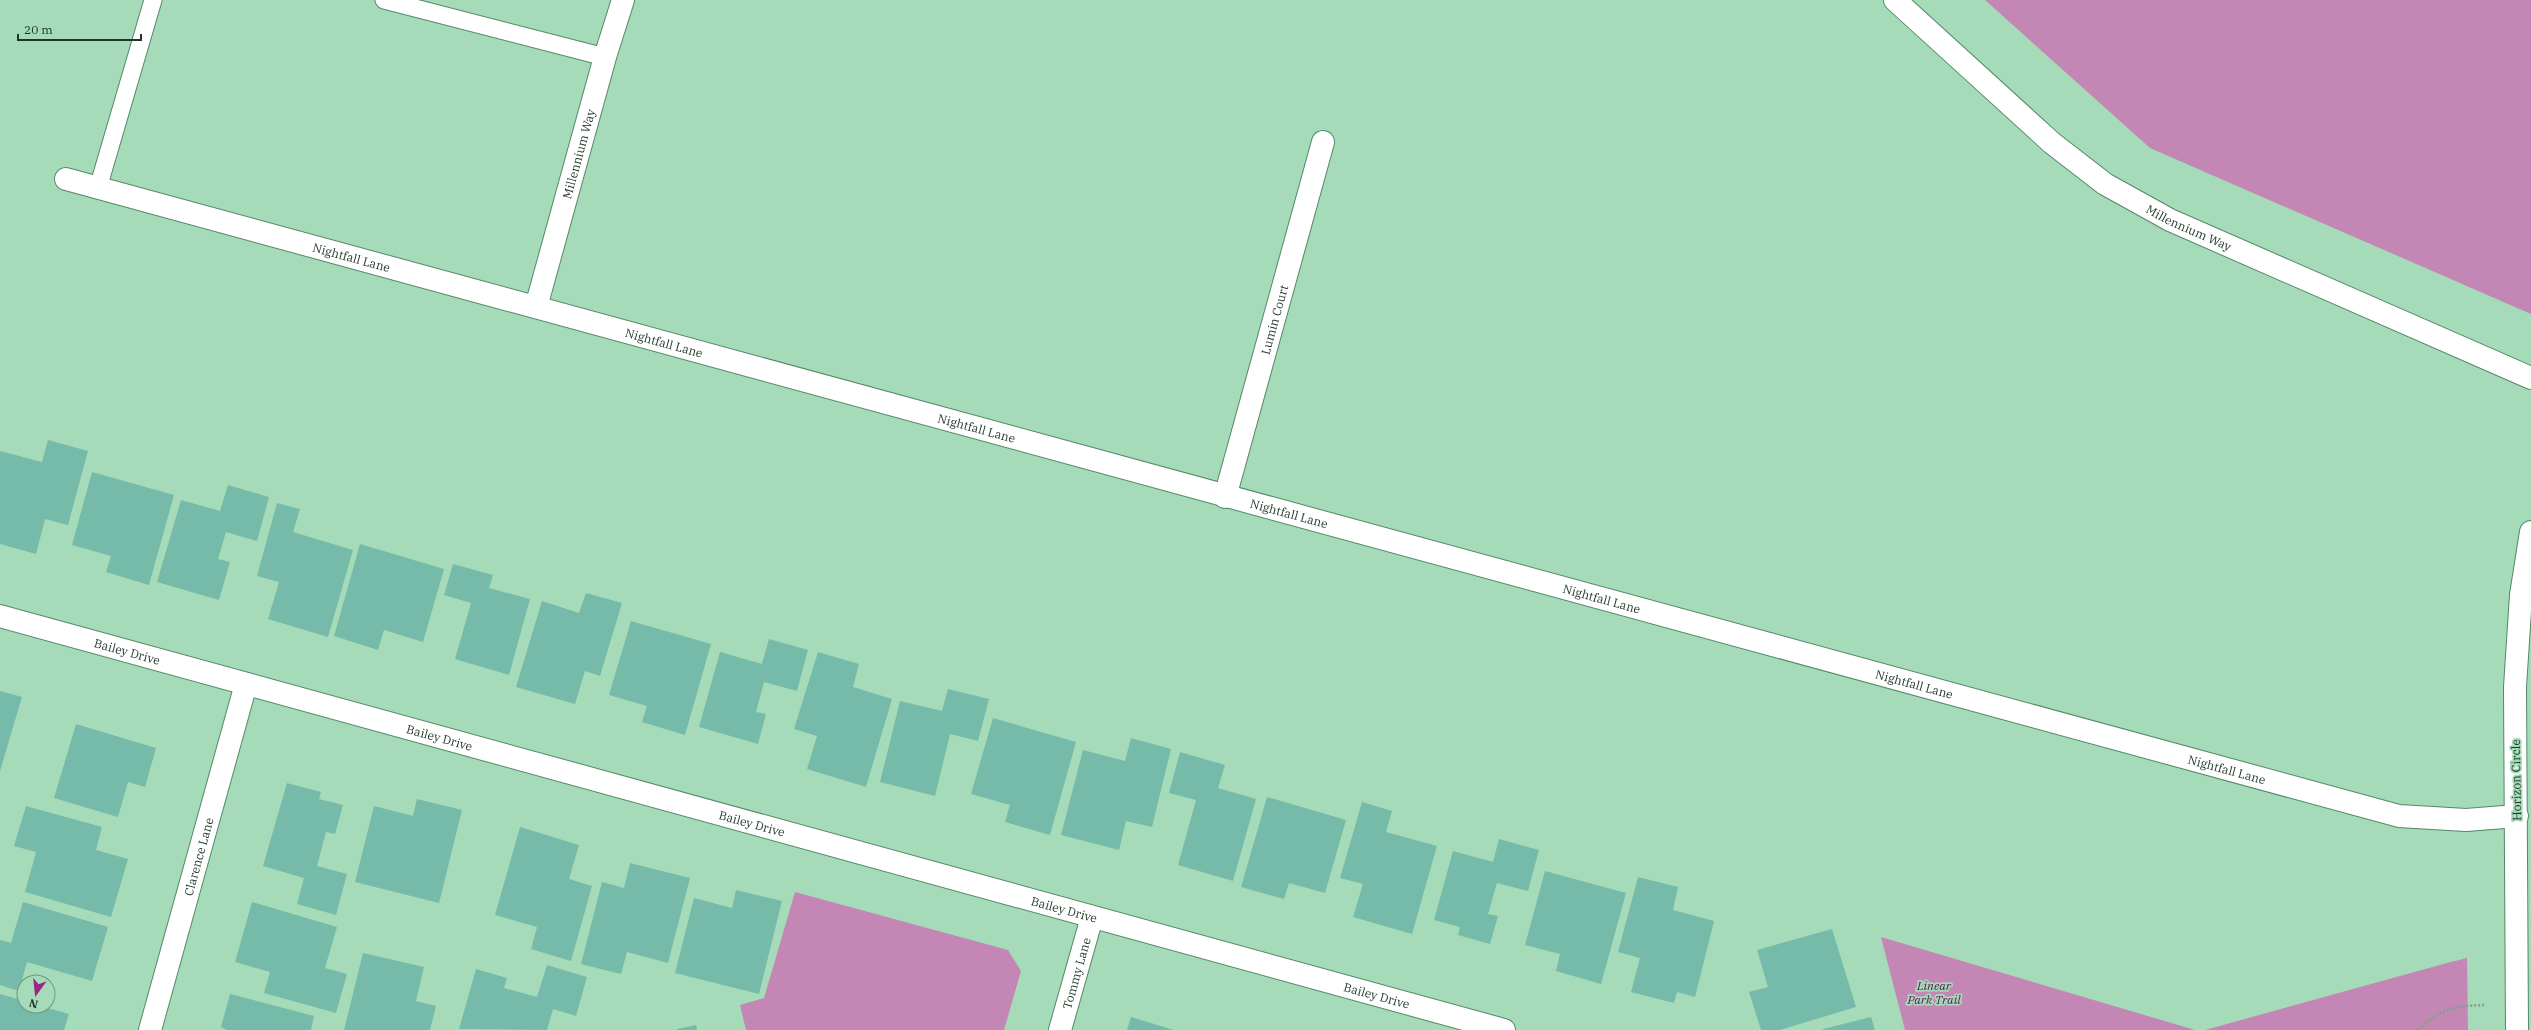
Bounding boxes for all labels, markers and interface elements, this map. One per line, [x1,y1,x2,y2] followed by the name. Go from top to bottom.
[18,16,141,42] scale bar
[24,22,53,37] text: 20 m
[559,107,598,200] street label: Millennium Way
[2144,201,2235,254] street label: Millennium Way
[311,239,392,275] street label: Nightfall Lane
[1257,283,1291,356] street label: Lumin Court
[624,325,705,360] street label: Nightfall Lane
[936,410,1017,445] street label: Nightfall Lane
[1249,495,1330,531] street label: Nightfall Lane
[1561,581,1642,616] street label: Nightfall Lane
[93,635,162,667] street label: Bailey Drive
[1874,666,1955,701] street label: Nightfall Lane
[405,721,474,753] street label: Bailey Drive
[2508,739,2524,821] street label: Horizon Circle
[2186,751,2267,787] street label: Nightfall Lane
[717,807,787,839] street label: Bailey Drive
[180,816,216,897] street label: Clarence Lane
[1030,893,1099,925] street label: Bailey Drive
[1059,936,1093,1011] street label: Tommy Lane
[16,974,56,1014] north arrow
[1906,978,1961,1007] park label: Linear Park Trail
[1342,979,1412,1011] street label: Bailey Drive
[27,996,39,1012] text: N

